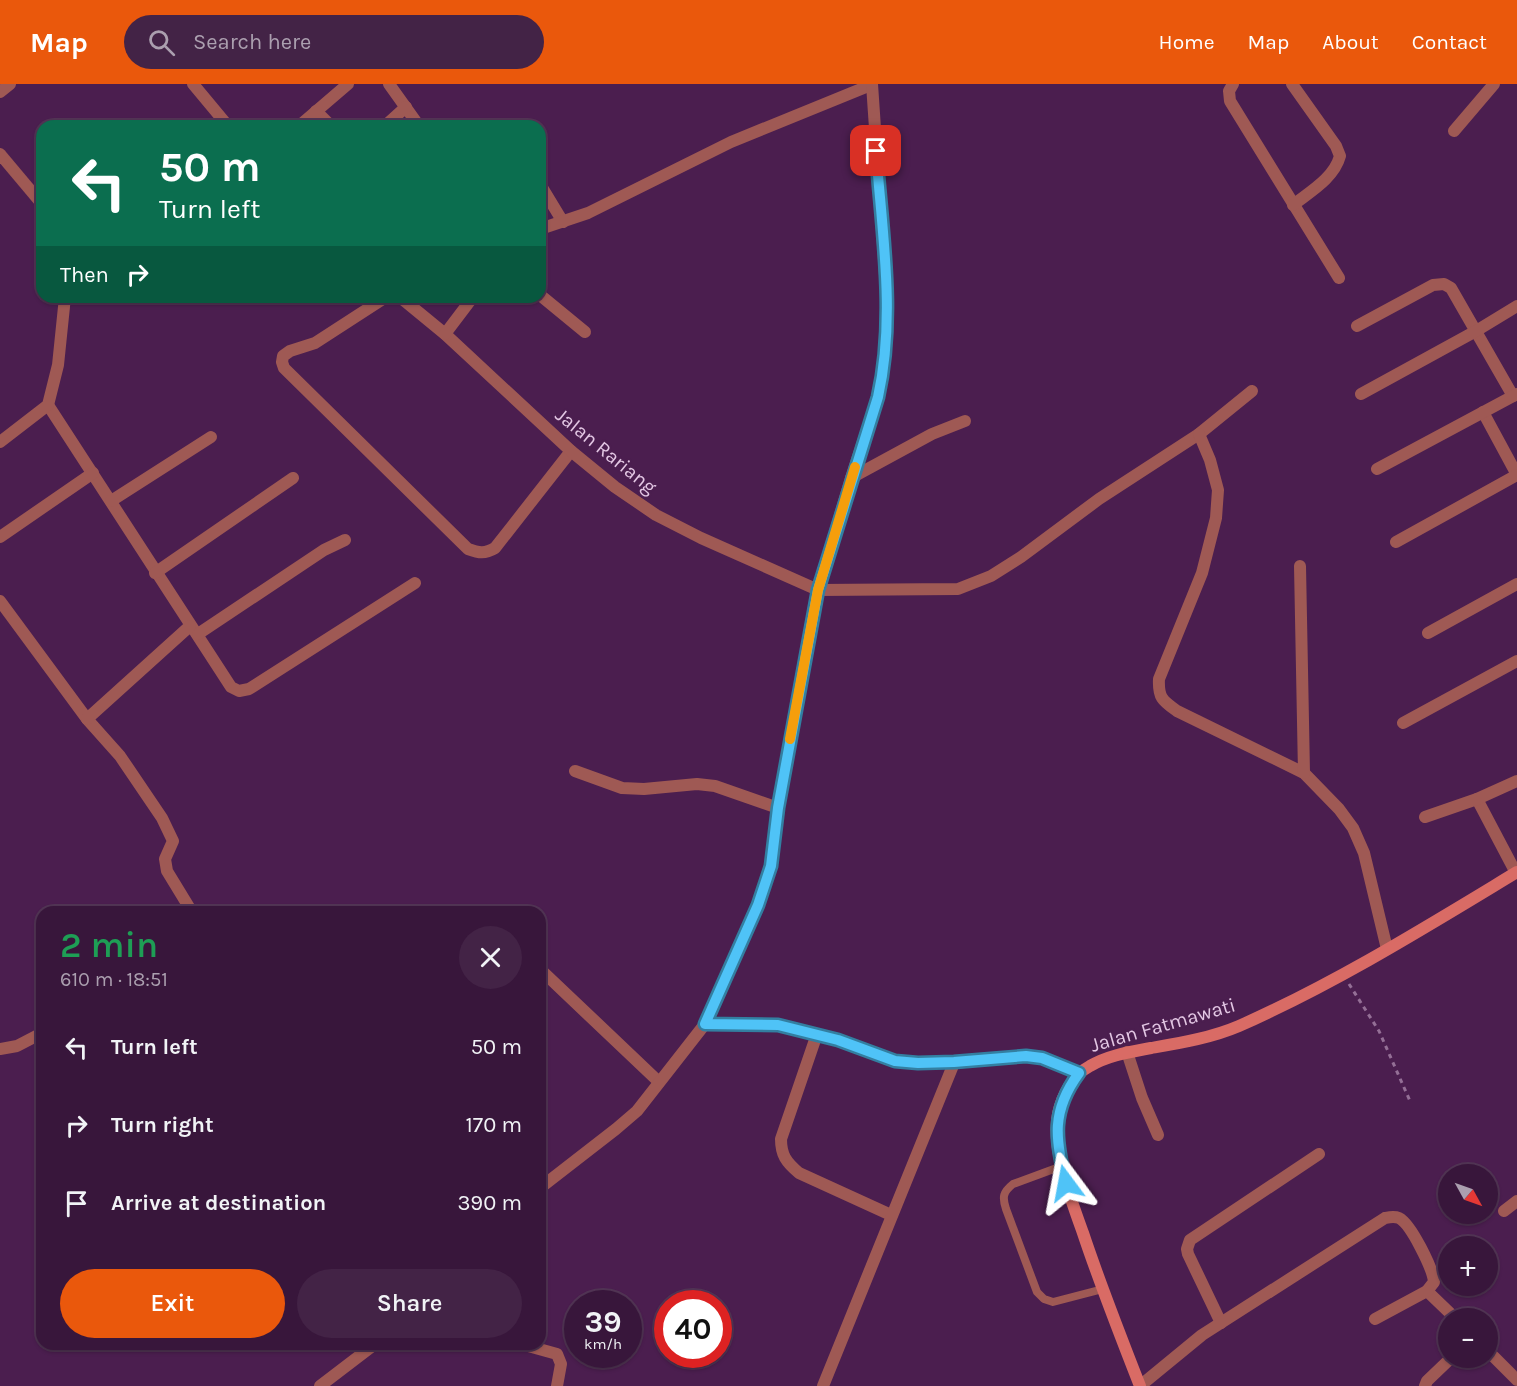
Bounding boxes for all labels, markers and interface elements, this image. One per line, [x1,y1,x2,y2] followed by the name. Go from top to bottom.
[124,15,544,69] search box
[30,26,88,59] text: Map
[145,26,178,59] icon: search
[193,29,311,55] text: Search here
[1159,30,1215,54] text: Home
[1248,30,1289,54] text: Map
[1322,30,1379,54] text: About
[1412,30,1487,54] text: Contact
[850,125,901,176] pin
[859,134,892,167] icon: arrive
[159,142,261,192] text: 50 m
[60,144,138,222] icon: left
[159,193,260,225] text: Turn left
[121,258,154,291] icon: right
[60,262,109,288] text: Then
[551,403,661,499] street label: Jalan Rariang
[60,924,158,966] text: 2 min
[459,926,522,989] button: close
[60,968,168,991] text: 610 m · 18:51
[1088,993,1238,1057] street label: Jalan Fatmawati
[60,1031,93,1064] icon: left
[111,1034,198,1060] text: Turn left
[471,1034,522,1060] text: 50 m
[60,1109,93,1142] icon: right
[111,1112,214,1138] text: Turn right
[466,1112,522,1138] text: 170 m
[1034,1151,1098,1215] position arrow
[1438,1164,1498,1224] north arrow
[1438,1164,1498,1368] map controls
[60,1187,93,1220] icon: arrive
[111,1190,326,1216] text: Arrive at destination
[457,1190,522,1216] text: 390 m
[1438,1236,1498,1296] button: +
[60,1269,285,1338] button: Exit
[297,1269,522,1338] button: Share
[654,1290,732,1368] speed limit sign: 40
[585,1304,621,1340] text: 39
[1438,1308,1498,1368] button: −
[584,1335,622,1353] text: km/h

